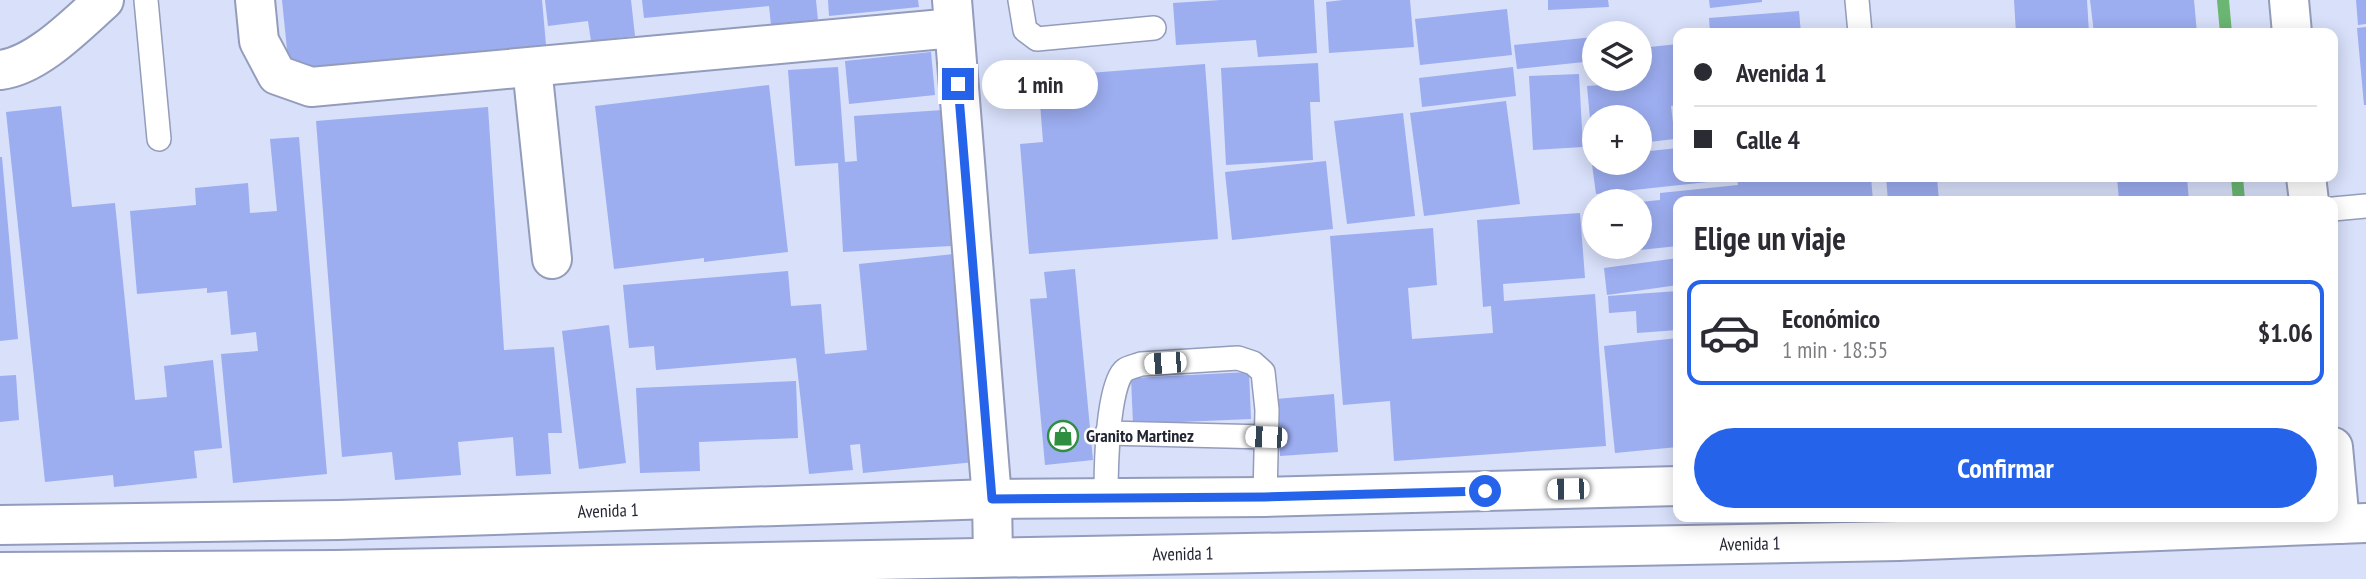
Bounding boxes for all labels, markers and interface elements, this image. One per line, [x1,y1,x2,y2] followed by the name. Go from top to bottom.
[1582,21,1652,259] map controls
[1582,21,1652,91] button: layers
[1736,56,1827,89] text: Avenida 1
[982,60,1098,108] callout: 1 min
[942,68,974,100] route end
[1017,70,1063,99] text: 1 min
[1582,105,1652,175] button: +
[1736,123,1800,156] text: Calle 4
[1582,189,1652,259] button: −
[1694,217,1846,259] text: Elige un viaje
[1698,301,1761,364] icon: car
[1782,302,1880,335] text: Económico
[2258,316,2313,349] text: $1.06
[1782,335,1888,364] text: 1 min · 18:55
[1144,351,1187,375] car
[1046,419,1080,453] shop icon: Granito Martinez
[1086,424,1194,447] place label: Granito Martinez
[1245,426,1288,448] car
[1694,428,2317,508] button: Confirmar
[1469,475,1501,507] route start
[1547,478,1590,500] car
[577,498,639,523] street label: Avenida 1
[1719,531,1781,556] street label: Avenida 1
[1152,541,1214,566] street label: Avenida 1

